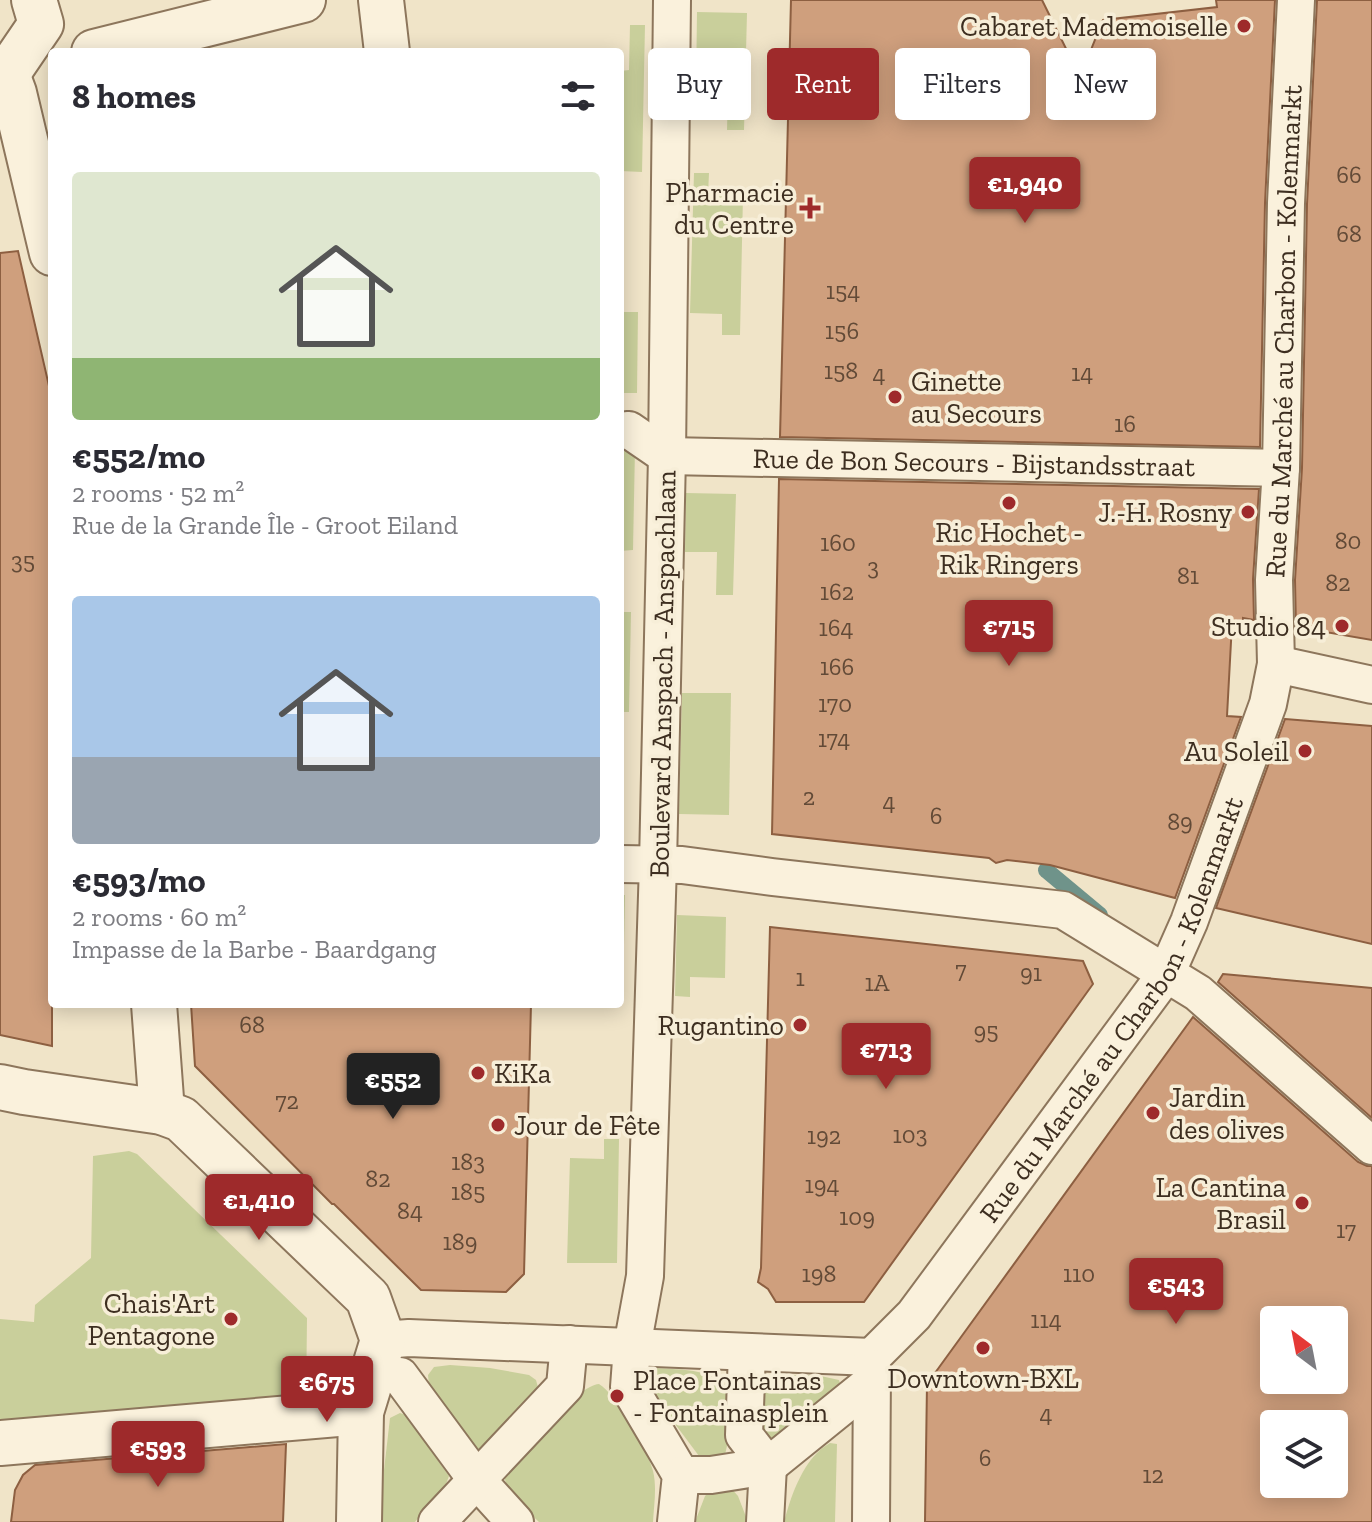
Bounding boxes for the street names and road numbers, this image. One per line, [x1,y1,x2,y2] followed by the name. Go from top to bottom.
[1258,83,1309,579] street label: Rue du Marché au Charbon - Kolenmarkt
[752,442,1196,483] street label: Rue de Bon Secours - Bijstandsstraat
[642,470,683,878] street label: Boulevard Anspach - Anspachlaan
[972,792,1250,1229] street label: Rue du Marché au Charbon - Kolenmarkt

